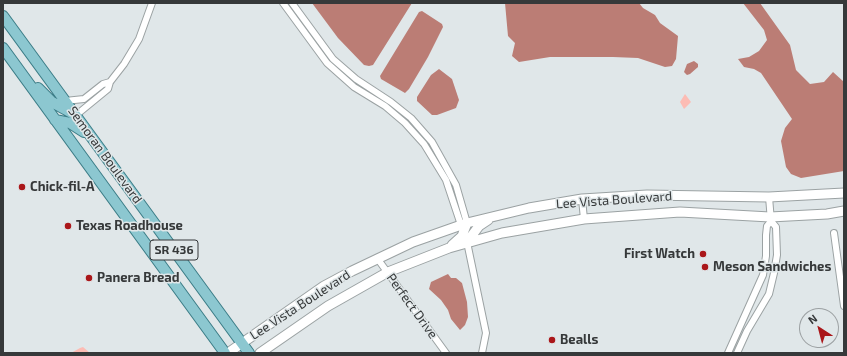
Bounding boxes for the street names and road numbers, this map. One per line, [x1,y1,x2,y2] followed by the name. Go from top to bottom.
[65,103,145,207] street label: Semoran Boulevard
[555,188,673,212] street label: Lee Vista Boulevard
[150,240,198,260] road number: SR 436
[247,267,353,343] street label: Lee Vista Boulevard
[383,270,441,342] street label: Perfect Drive

